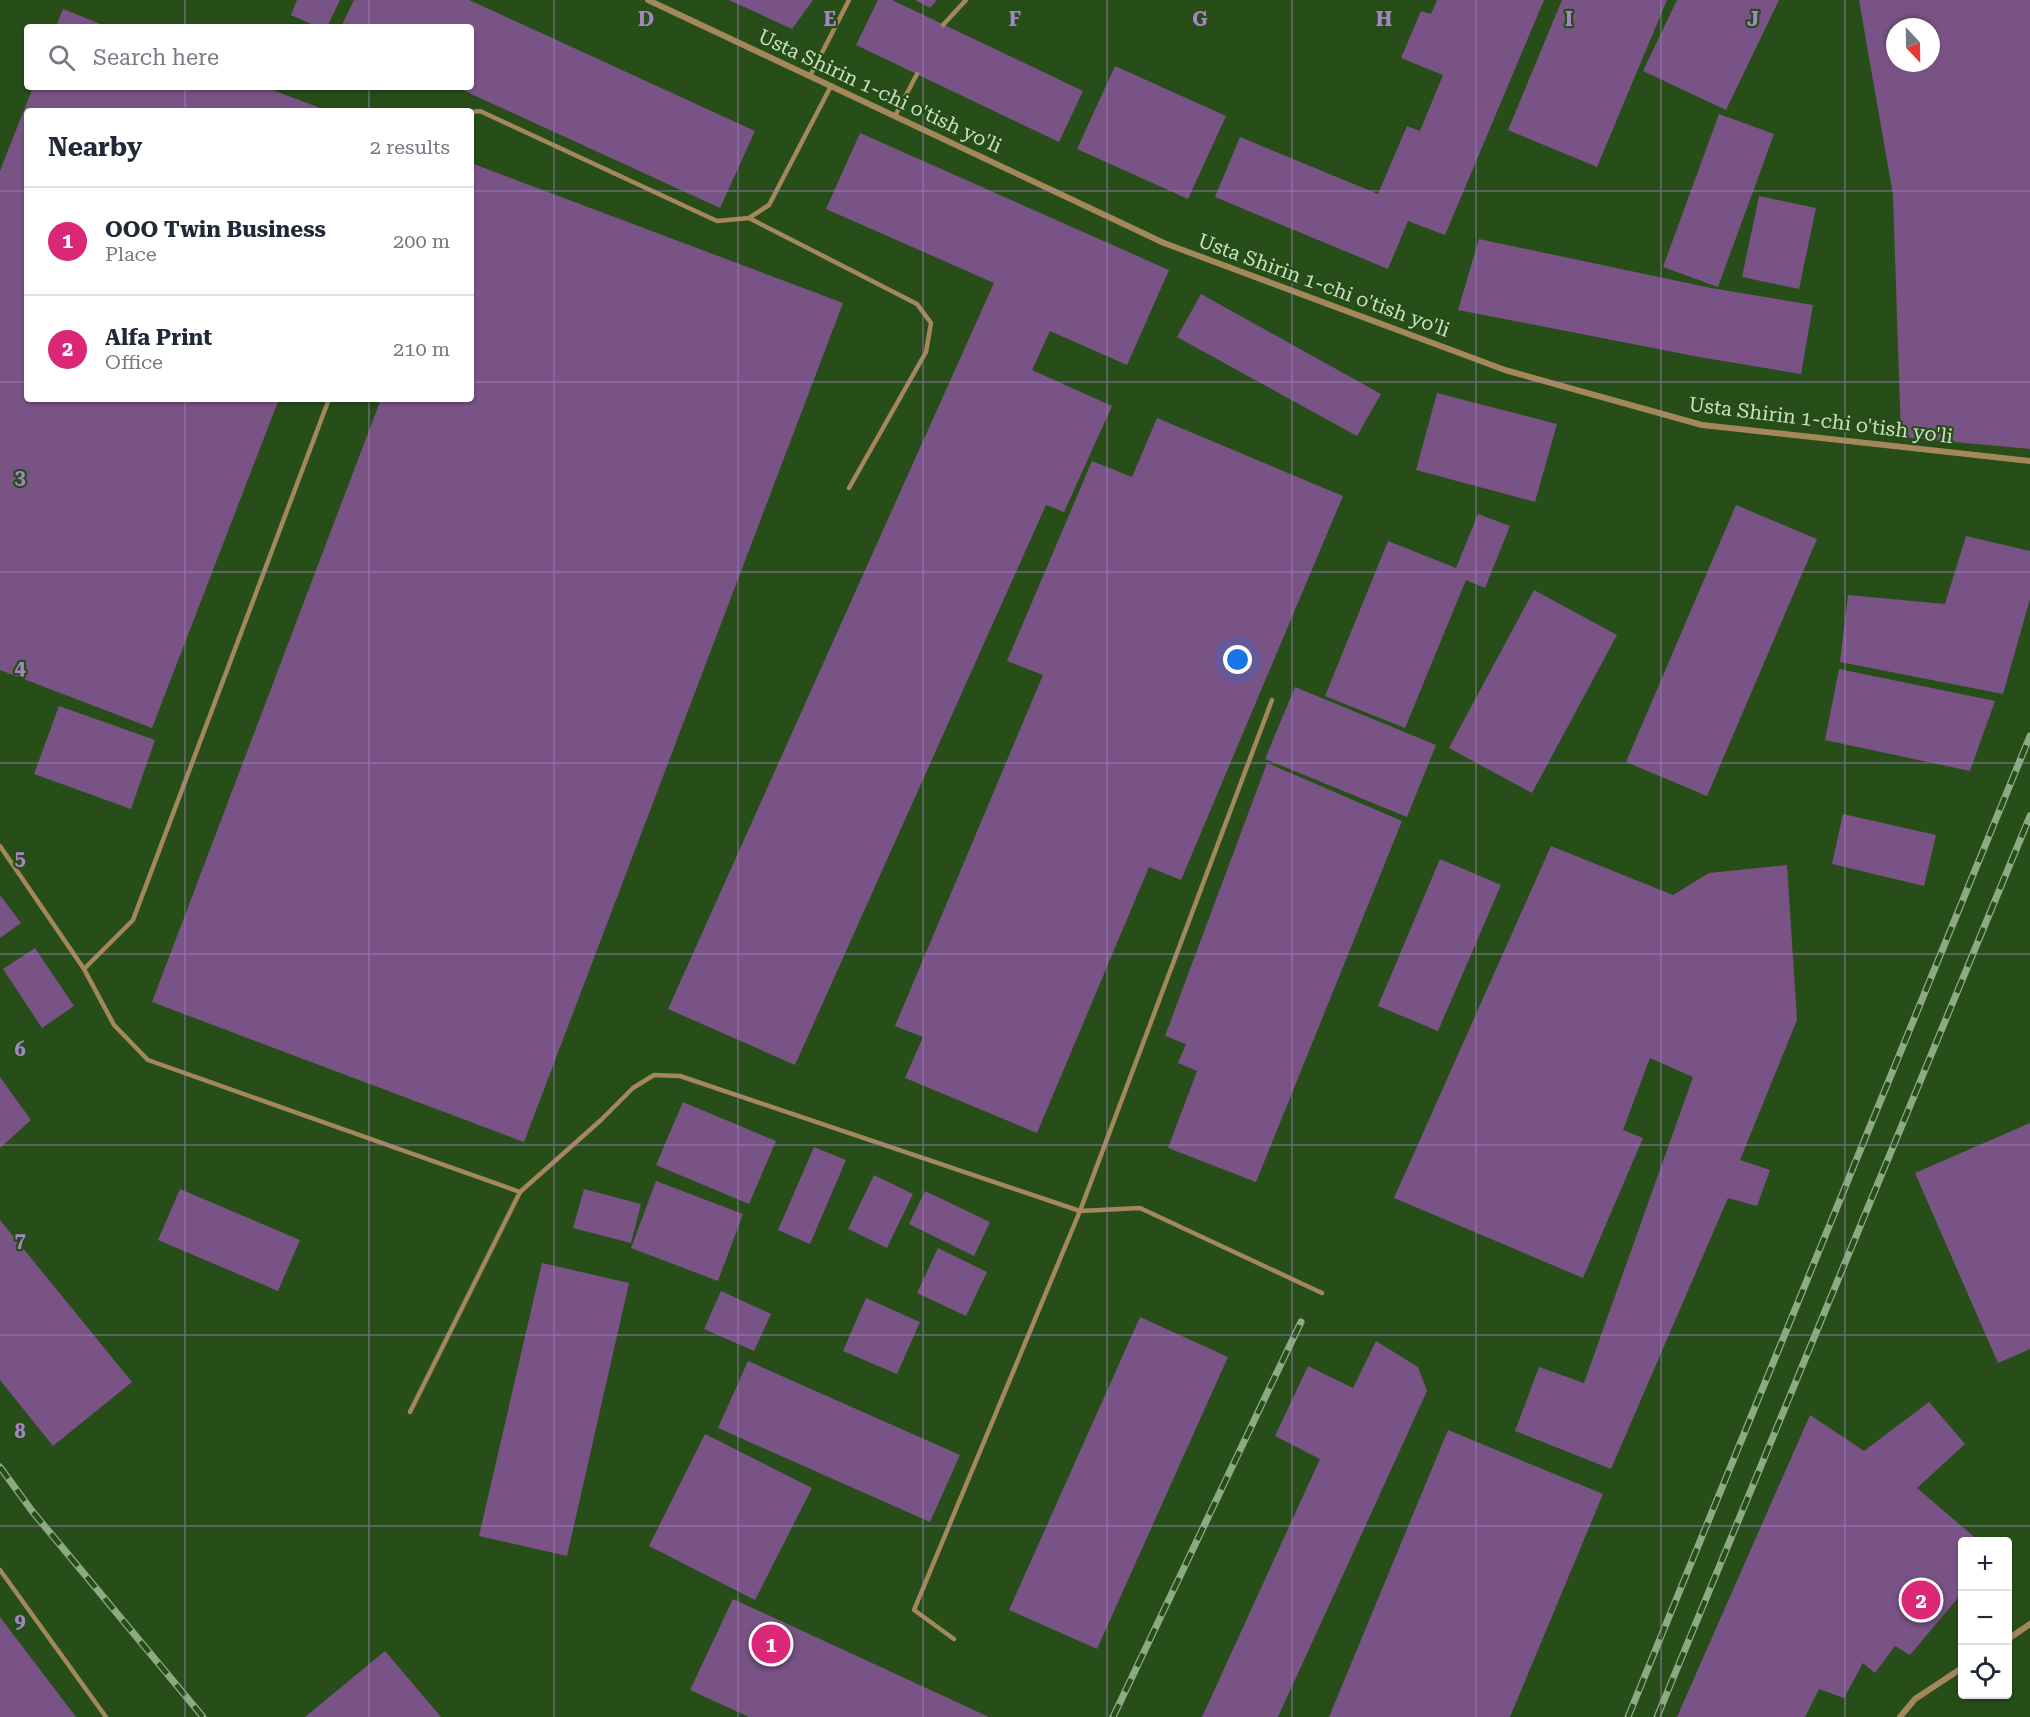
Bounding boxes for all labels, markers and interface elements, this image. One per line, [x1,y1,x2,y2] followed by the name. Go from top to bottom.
[638,7,654,31] text: D
[824,7,837,31] text: E
[1009,7,1021,31] text: F
[1192,7,1208,31] text: G
[1376,7,1392,31] text: H
[1565,7,1573,31] text: I
[1747,7,1759,31] text: J
[1886,18,1940,72] north arrow
[24,24,474,90] search box
[754,24,1006,158] street label: Usta Shirin 1-chi o'tish yo'li
[45,41,78,74] icon: search
[93,45,219,70] text: Search here
[48,132,142,162] text: Nearby
[370,135,450,159] text: 2 results
[105,217,326,242] text: ООО Twin Business
[1195,228,1453,342] street label: Usta Shirin 1-chi o'tish yo'li
[62,229,73,253] text: 1
[393,229,450,253] text: 200 m
[105,242,157,266] text: Place
[105,325,212,350] text: Alfa Print
[62,337,73,361] text: 2
[393,337,450,361] text: 210 m
[105,350,163,374] text: Office
[1687,392,1955,448] street label: Usta Shirin 1-chi o'tish yo'li
[14,465,26,489] text: 3
[1223,645,1252,674] your location
[14,656,26,680] text: 4
[14,846,26,870] text: 5
[14,1037,26,1061] text: 6
[14,1228,26,1252] text: 7
[14,1419,26,1443] text: 8
[1958,1537,2012,1699] map controls
[1958,1537,2012,1591] button: +
[1902,1578,1940,1622] pin: 2
[1958,1591,2012,1645] button: −
[14,1609,26,1633] text: 9
[752,1622,790,1666] pin: 1
[1958,1645,2012,1699] button: locate

